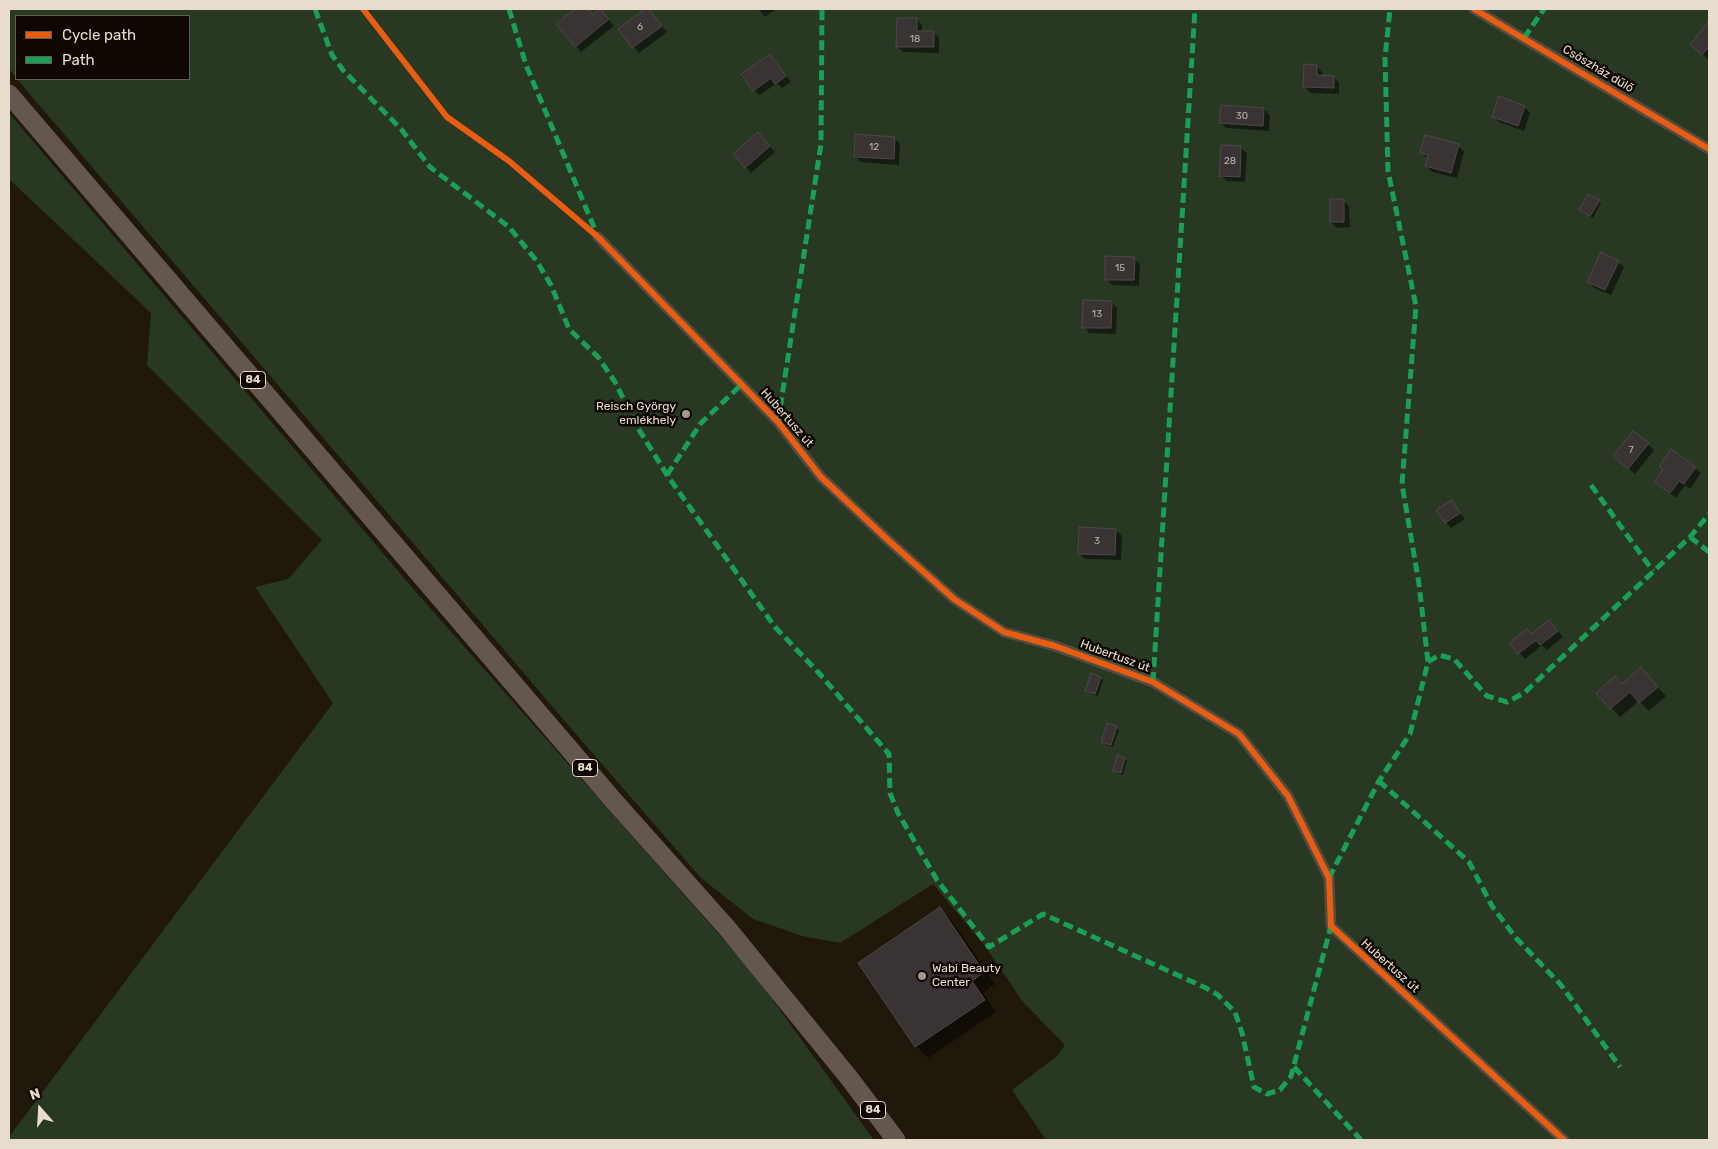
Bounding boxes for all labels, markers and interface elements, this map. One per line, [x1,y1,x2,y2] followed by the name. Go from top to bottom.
[15,15,190,80] legend
[637,21,643,33] house number: 6
[62,26,136,44] text: Cycle path
[910,33,920,45] house number: 18
[1560,42,1636,96] street label: Csőszház dűlő
[62,51,95,69] text: Path
[1236,110,1248,122] house number: 30
[869,141,879,153] house number: 12
[1224,155,1236,167] house number: 28
[1115,262,1125,274] house number: 15
[1092,308,1102,320] house number: 13
[240,372,266,388] road number: 84
[758,386,816,450] street label: Hubertusz út
[596,400,676,428] place label: Reisch György emlékhely
[680,408,692,420] marker: Reisch György emlékhely
[1628,444,1634,456] house number: 7
[1094,535,1100,547] house number: 3
[1078,637,1152,675] street label: Hubertusz út
[572,760,598,776] road number: 84
[1358,936,1422,996] street label: Hubertusz út
[932,962,1001,990] place label: Wabi Beauty Center
[916,970,928,982] marker: Wabi Beauty Center
[15,1084,65,1134] north arrow
[27,1085,42,1104] text: N
[860,1102,886,1118] road number: 84

